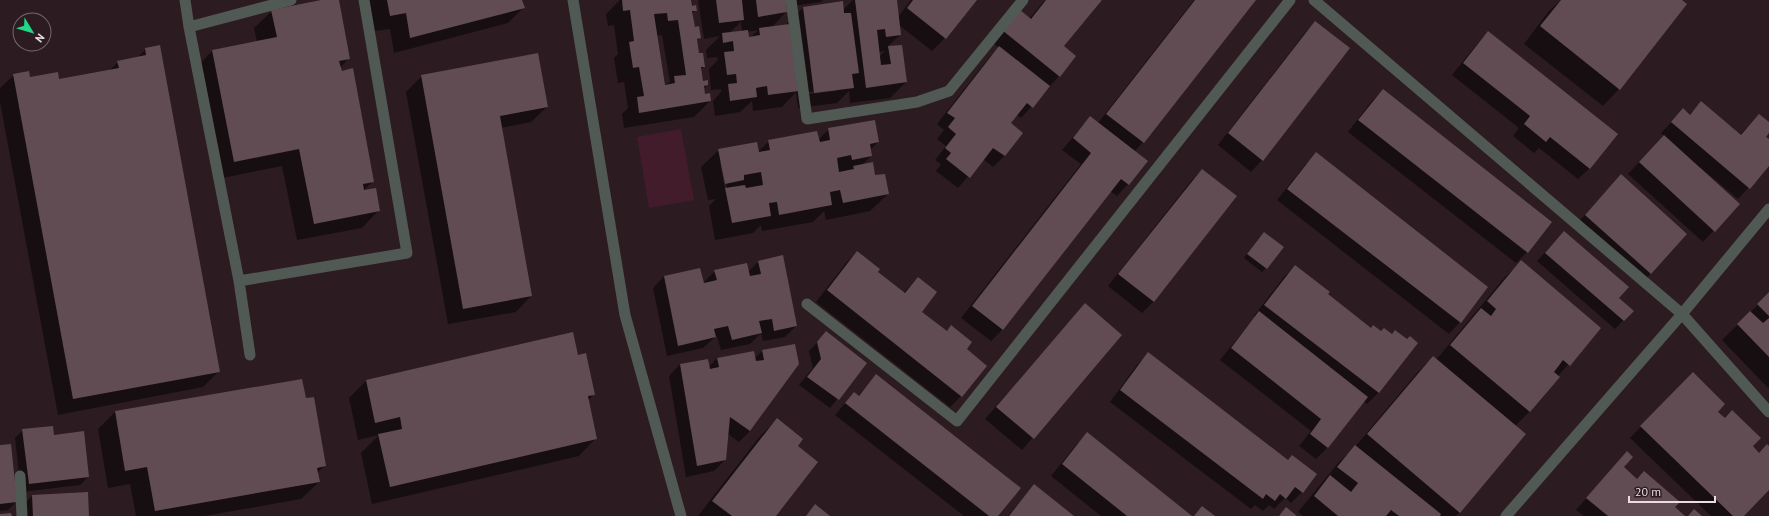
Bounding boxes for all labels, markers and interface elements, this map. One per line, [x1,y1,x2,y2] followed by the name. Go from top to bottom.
[12,12,52,52] north arrow
[32,31,48,45] text: N
[1629,478,1715,504] scale bar
[1635,484,1661,499] text: 20 m

